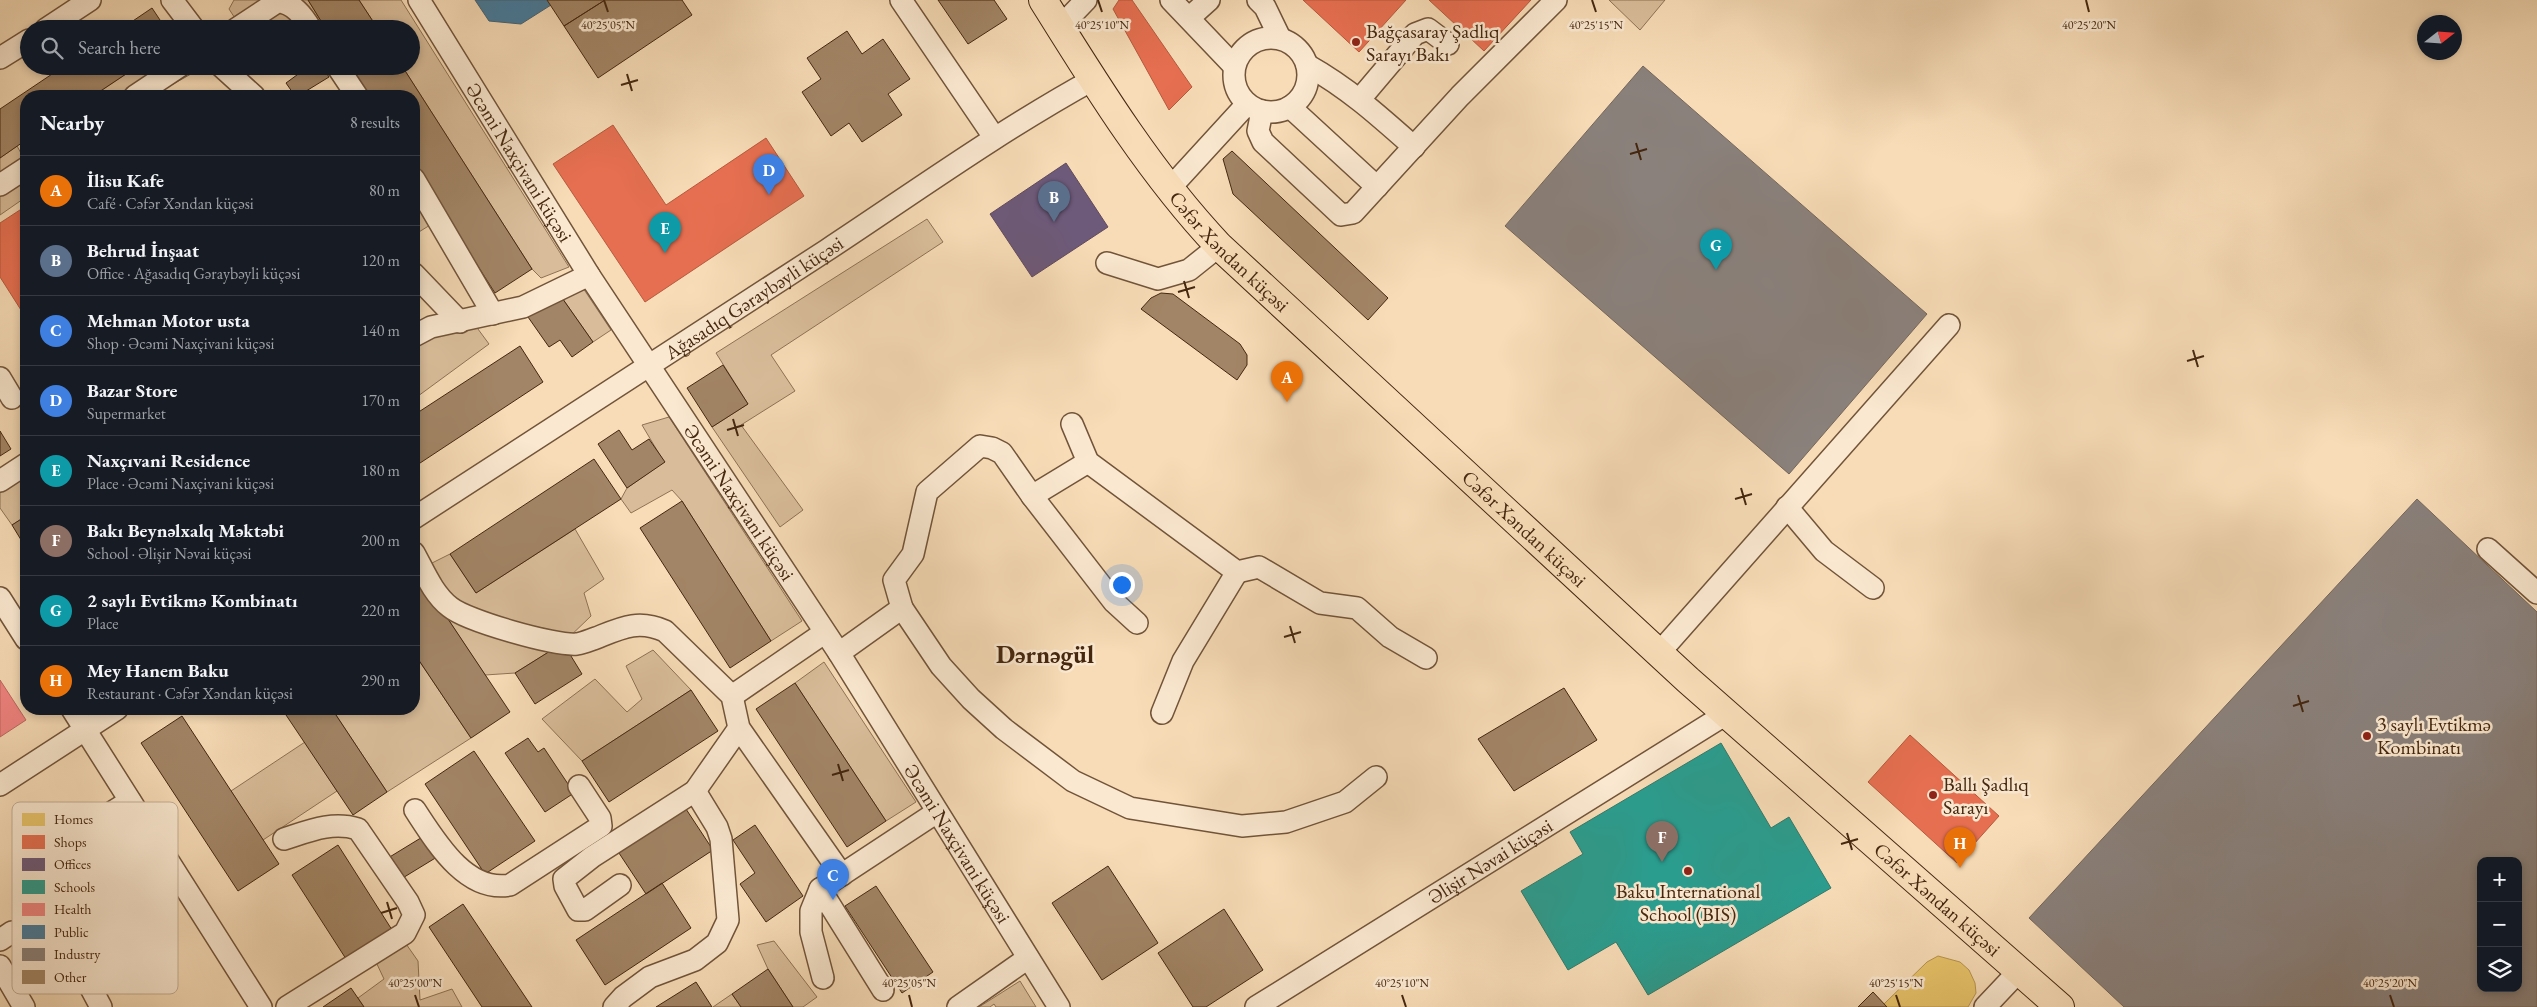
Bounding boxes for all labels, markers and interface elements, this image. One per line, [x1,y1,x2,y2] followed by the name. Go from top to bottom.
[2417,15,2462,60] north arrow
[581,17,635,33] text: 40°25'05"N
[1075,17,1129,33] text: 40°25'10"N
[1569,17,1623,33] text: 40°25'15"N
[2062,17,2116,33] text: 40°25'20"N
[1366,18,1500,67] place label: Bağçasaray Şadlıq Sarayı Bakı
[20,20,420,75] search box
[38,34,66,62] icon: search
[78,35,160,60] text: Search here
[1350,36,1362,48] marker: Bağçasaray Şadlıq Sarayı Bakı
[460,78,579,247] street label: Əcəmi Naxçivani küçəsi
[40,109,104,136] text: Nearby
[350,112,400,133] text: 8 results
[753,154,785,195] pin: D
[87,168,164,193] text: İlisu Kafe
[50,180,62,201] text: A
[369,180,400,201] text: 80 m
[1038,181,1070,222] pin: B
[1164,185,1295,318] street label: Cəfər Xəndan küçəsi
[87,193,254,214] text: Café · Cəfər Xəndan küçəsi
[649,212,681,253] pin: E
[1700,229,1732,270] pin: G
[659,230,848,366] street label: Ağasadıq Gəraybəyli küçəsi
[87,238,199,263] text: Behrud İnşaat
[51,250,61,271] text: B
[361,250,400,271] text: 120 m
[87,263,300,284] text: Office · Ağasadıq Gəraybəyli küçəsi
[87,308,250,333] text: Mehman Motor usta
[50,320,62,341] text: C
[361,320,400,341] text: 140 m
[87,333,274,354] text: Shop · Əcəmi Naxçivani küçəsi
[1271,361,1303,402] pin: A
[87,378,177,403] text: Bazar Store
[50,390,62,411] text: D
[361,390,400,411] text: 170 m
[87,403,166,424] text: Supermarket
[678,419,801,586] street label: Əcəmi Naxçivani küçəsi
[87,448,250,473] text: Naxçıvani Residence
[51,460,61,481] text: E
[361,460,400,481] text: 180 m
[1457,464,1592,593] street label: Cəfər Xəndan küçəsi
[87,473,274,494] text: Place · Əcəmi Naxçivani küçəsi
[87,518,284,543] text: Bakı Beynəlxalq Məktəbi
[52,530,60,551] text: F
[361,530,400,551] text: 200 m
[87,543,252,564] text: School · Əlişir Nəvai küçəsi
[1109,572,1135,598] your location
[87,588,298,613] text: 2 saylı Evtikmə Kombinatı
[50,600,62,621] text: G
[361,600,400,621] text: 220 m
[87,613,119,634] text: Place
[996,638,1094,671] district label: Dərnəgül
[87,658,229,683] text: Mey Hanem Baku
[50,670,62,691] text: H
[361,670,400,691] text: 290 m
[87,683,293,704] text: Restaurant · Cəfər Xəndan küçəsi
[2377,711,2491,760] place label: 3 saylı Evtikmə Kombinatı
[2361,730,2373,742] marker: 3 saylı Evtikmə Kombinatı
[898,759,1017,928] street label: Əcəmi Naxçivani küçəsi
[1943,771,2029,820] place label: Ballı Şadlıq Sarayı
[1927,789,1939,801] marker: Ballı Şadlıq Sarayı
[12,802,178,994] legend
[54,810,94,828] text: Homes
[1423,812,1557,910] street label: Əlişir Nəvai küçəsi
[1646,821,1678,862] pin: F
[1944,827,1976,868] pin: H
[54,833,87,851] text: Shops
[1868,836,2006,962] street label: Cəfər Xəndan küçəsi
[54,855,91,873] text: Offices
[2477,857,2522,992] map controls
[2477,857,2522,902] button: +
[817,859,849,900] pin: C
[1682,865,1694,877] marker: Baku International School (BIS)
[54,878,95,896] text: Schools
[1616,878,1761,927] place label: Baku International School (BIS)
[54,900,91,918] text: Health
[2477,902,2522,947] button: −
[54,923,89,941] text: Public
[54,945,101,963] text: Industry
[2477,947,2522,992] button: layers
[54,968,87,986] text: Other
[388,975,442,991] text: 40°25'00"N
[882,975,936,991] text: 40°25'05"N
[1375,975,1429,991] text: 40°25'10"N
[1869,975,1923,991] text: 40°25'15"N
[2363,975,2417,991] text: 40°25'20"N

